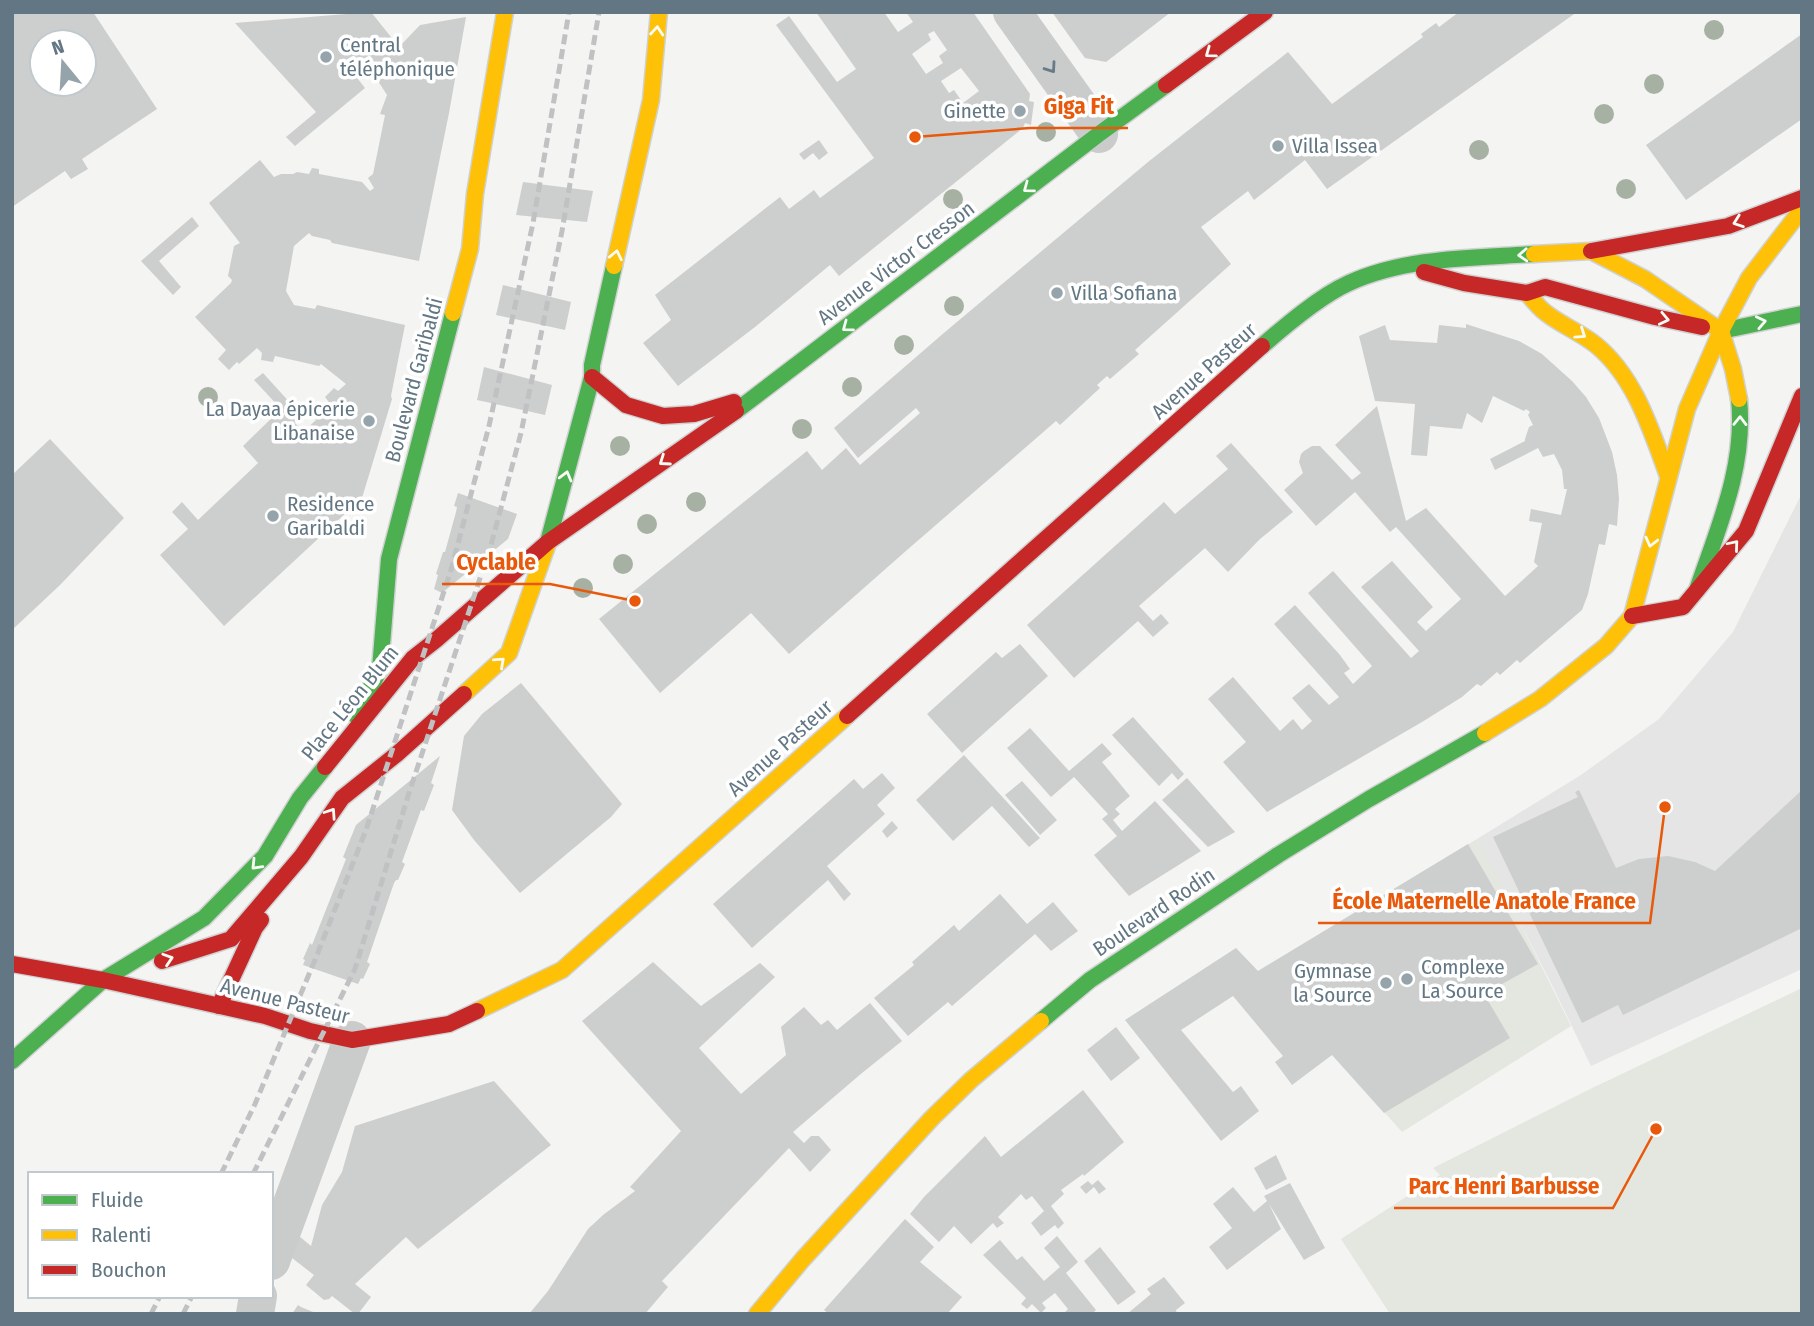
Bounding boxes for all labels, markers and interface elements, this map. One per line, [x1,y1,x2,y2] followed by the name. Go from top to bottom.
[650,26,665,37] one-way arrow
[28,28,98,98] north arrow
[340,32,455,82] place label: Central téléphonique
[49,35,67,60] text: N
[1206,44,1218,57] one-way arrow
[318,49,334,65] marker: Central téléphonique
[1043,60,1055,73] one-way arrow
[1030,84,1128,128] callout: Giga Fit
[1044,92,1115,120] text: Giga Fit
[943,98,1006,124] place label: Ginette
[1012,103,1028,119] marker: Ginette
[1292,133,1378,159] place label: Villa Issea
[1270,138,1286,154] marker: Villa Issea
[1023,180,1036,193] one-way arrow
[812,195,980,331] street label: Avenue Victor Cresson
[1732,214,1744,228] one-way arrow
[1517,247,1528,262] one-way arrow
[608,249,623,261] one-way arrow
[1071,280,1177,306] place label: Villa Sofiana
[1049,285,1065,301] marker: Villa Sofiana
[380,295,448,465] street label: Boulevard Garibaldi
[1658,310,1670,325] one-way arrow
[1755,316,1767,331] one-way arrow
[1146,317,1262,425] street label: Avenue Pasteur
[843,318,855,331] one-way arrow
[1573,326,1586,338] one-way arrow
[205,396,355,446] place label: La Dayaa épicerie Libanaise
[361,413,377,429] marker: La Dayaa épicerie Libanaise
[1732,415,1748,426] one-way arrow
[659,453,672,465] one-way arrow
[557,470,572,482] one-way arrow
[287,491,374,541] place label: Residence Garibaldi
[265,508,281,524] marker: Residence Garibaldi
[1645,536,1659,548] one-way arrow
[442,540,550,584] callout: Cyclable
[1726,541,1738,554] one-way arrow
[456,548,536,576] text: Cyclable
[296,640,404,766] street label: Place Léon Blum
[492,657,505,670] one-way arrow
[722,694,838,802] street label: Avenue Pasteur
[323,808,335,821] one-way arrow
[252,857,265,870] one-way arrow
[1088,862,1220,962] street label: Boulevard Rodin
[1318,879,1650,923] callout: École Maternelle Anatole France
[1332,886,1636,915] text: École Maternelle Anatole France
[162,953,174,968] one-way arrow
[1421,954,1505,1004] place label: Complexe La Source
[1293,958,1372,1008] place label: Gymnase la Source
[1399,971,1415,987] marker: Complexe La Source
[218,972,353,1030] street label: Avenue Pasteur
[1378,975,1394,991] marker: Gymnase la Source
[1394,1164,1613,1208] callout: Parc Henri Barbusse
[28,1172,273,1298] legend
[1409,1172,1600,1200] text: Parc Henri Barbusse
[91,1187,143,1213] text: Fluide
[91,1222,151,1248] text: Ralenti
[91,1257,167,1283] text: Bouchon

